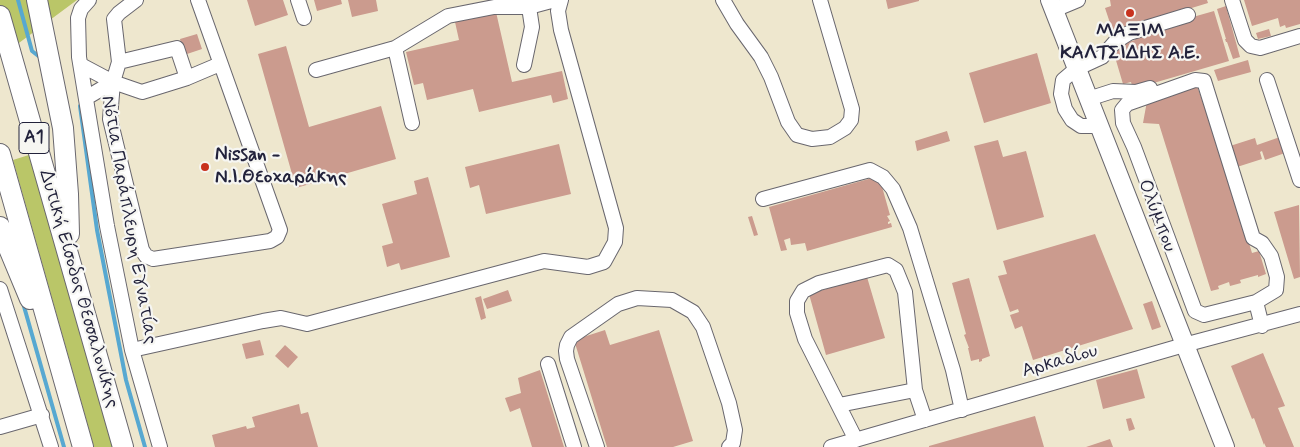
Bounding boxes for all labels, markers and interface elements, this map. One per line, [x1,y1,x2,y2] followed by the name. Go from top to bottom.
[1124,7,1136,19] marker: ΜΑΞΙΜ ΚΑΛΤΣΙΔΗΣ Α.Ε.
[1060,21,1200,65] place label: ΜΑΞΙΜ ΚΑΛΤΣΙΔΗΣ Α.Ε.
[95,94,161,346] street label: Νότια Παράπλευρη Εγνατίας
[19,122,49,154] road number: Α1
[215,145,347,189] place label: Nissan - Ν.Ι.Θεοχαράκης
[199,161,211,173] marker: Nissan - Ν.Ι.Θεοχαράκης
[33,167,123,411] street label: Δυτική Είσοδος Θεσσαλονίκης
[1132,177,1180,255] street label: Ολύμπου
[1019,340,1101,384] street label: Αρκαδίου

